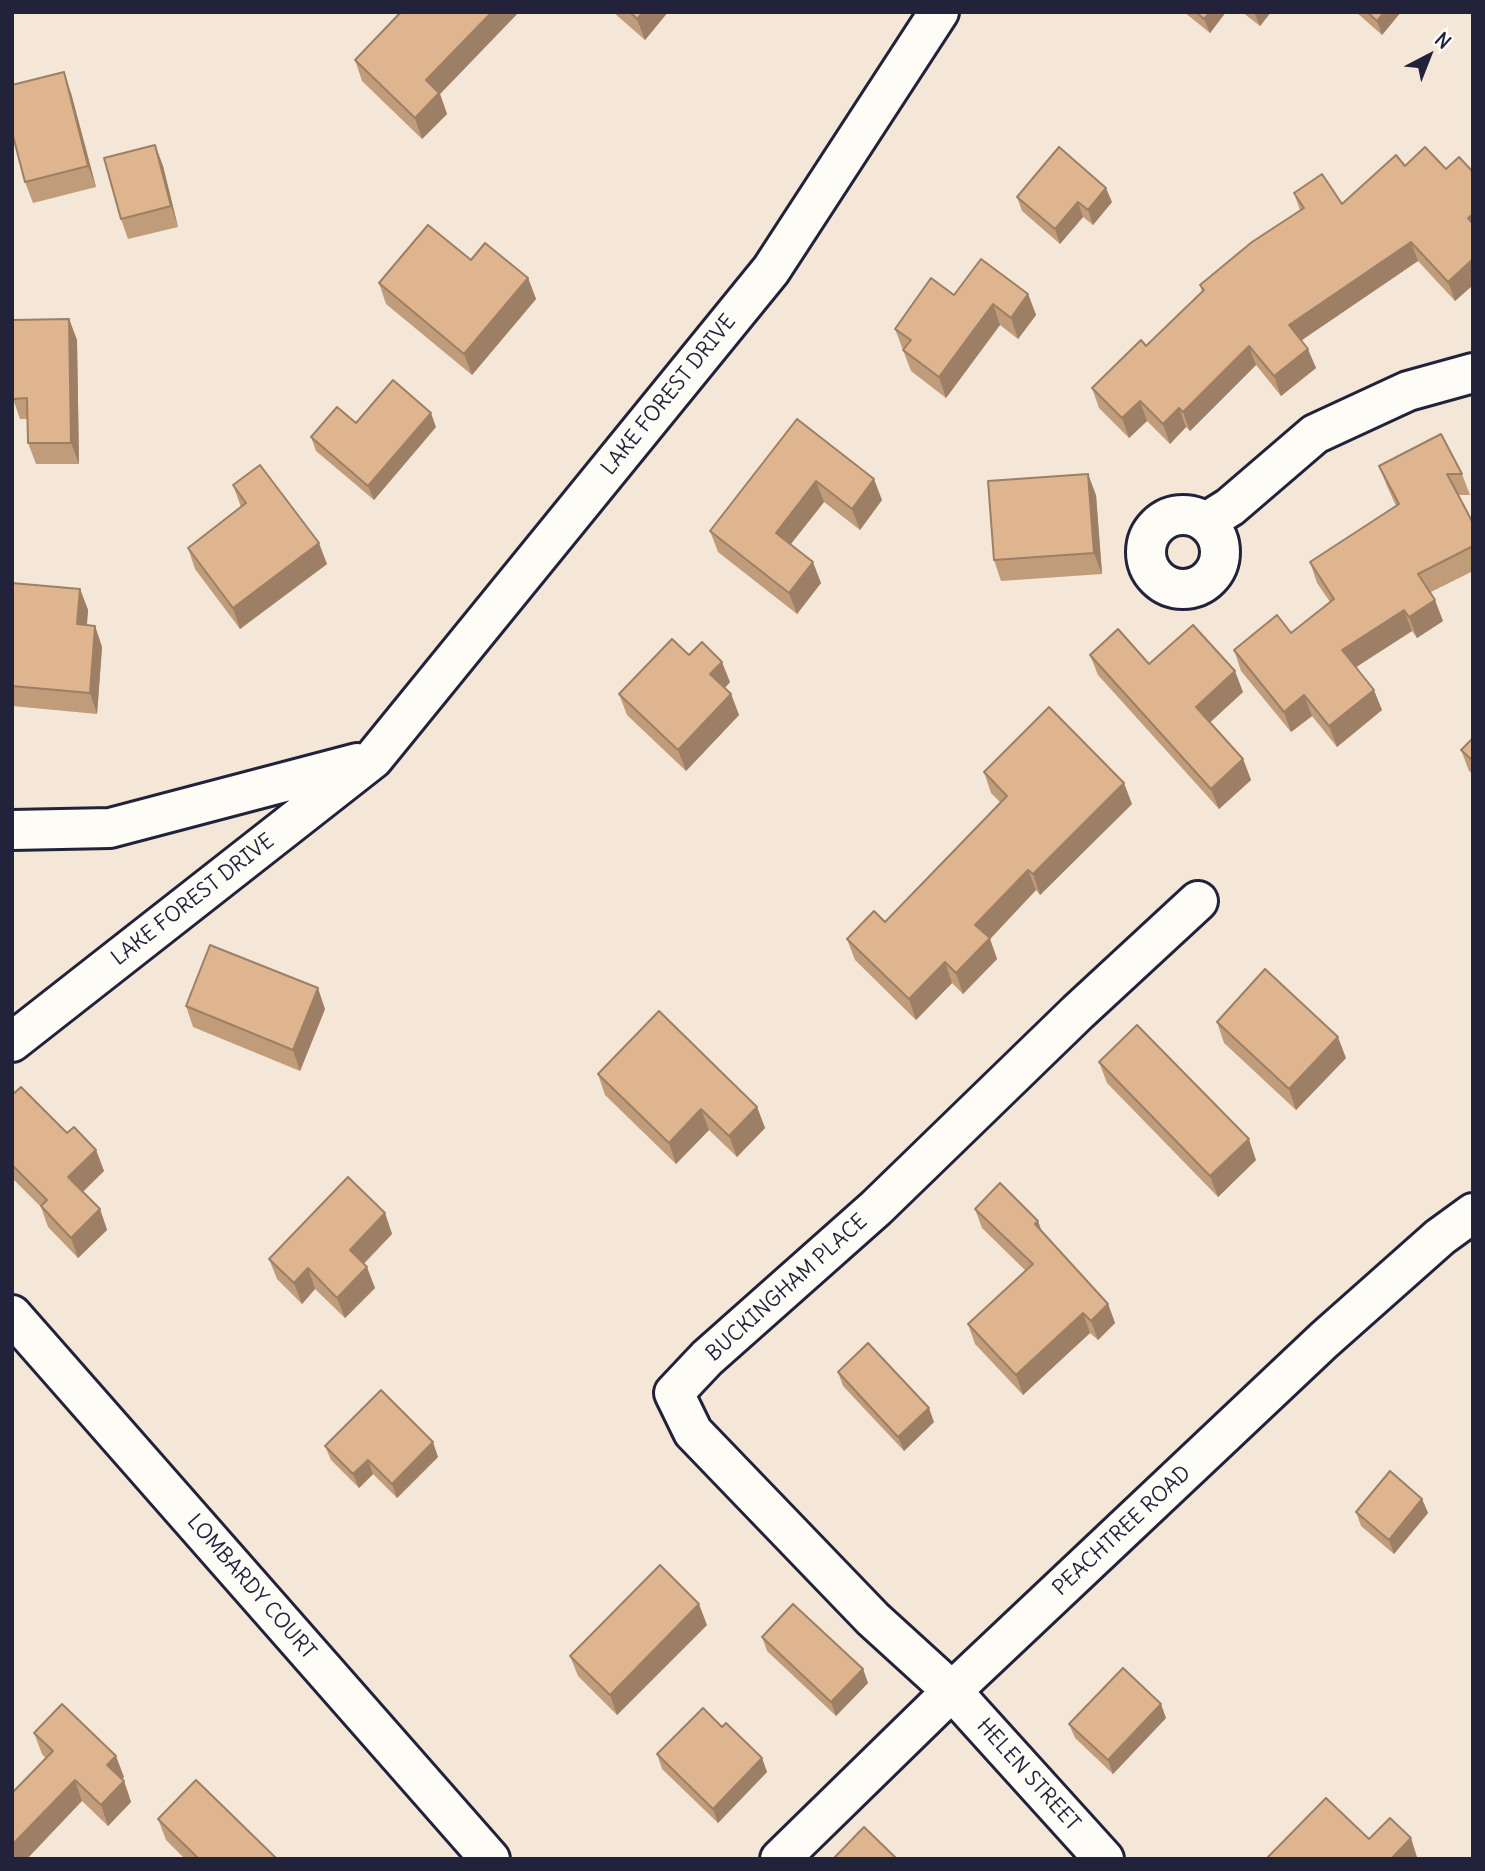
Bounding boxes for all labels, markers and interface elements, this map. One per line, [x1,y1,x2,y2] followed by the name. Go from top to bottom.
[1394,21,1464,91] north arrow
[1430,27,1456,54] text: N
[597,310,741,480] street label: LAKE FOREST DRIVE
[107,829,279,971] street label: LAKE FOREST DRIVE
[701,1209,873,1367] street label: BUCKINGHAM PLACE
[1048,1461,1196,1601] street label: PEACHTREE ROAD
[181,1509,321,1665] street label: LOMBARDY COURT
[971,1714,1085,1836] street label: HELEN STREET

